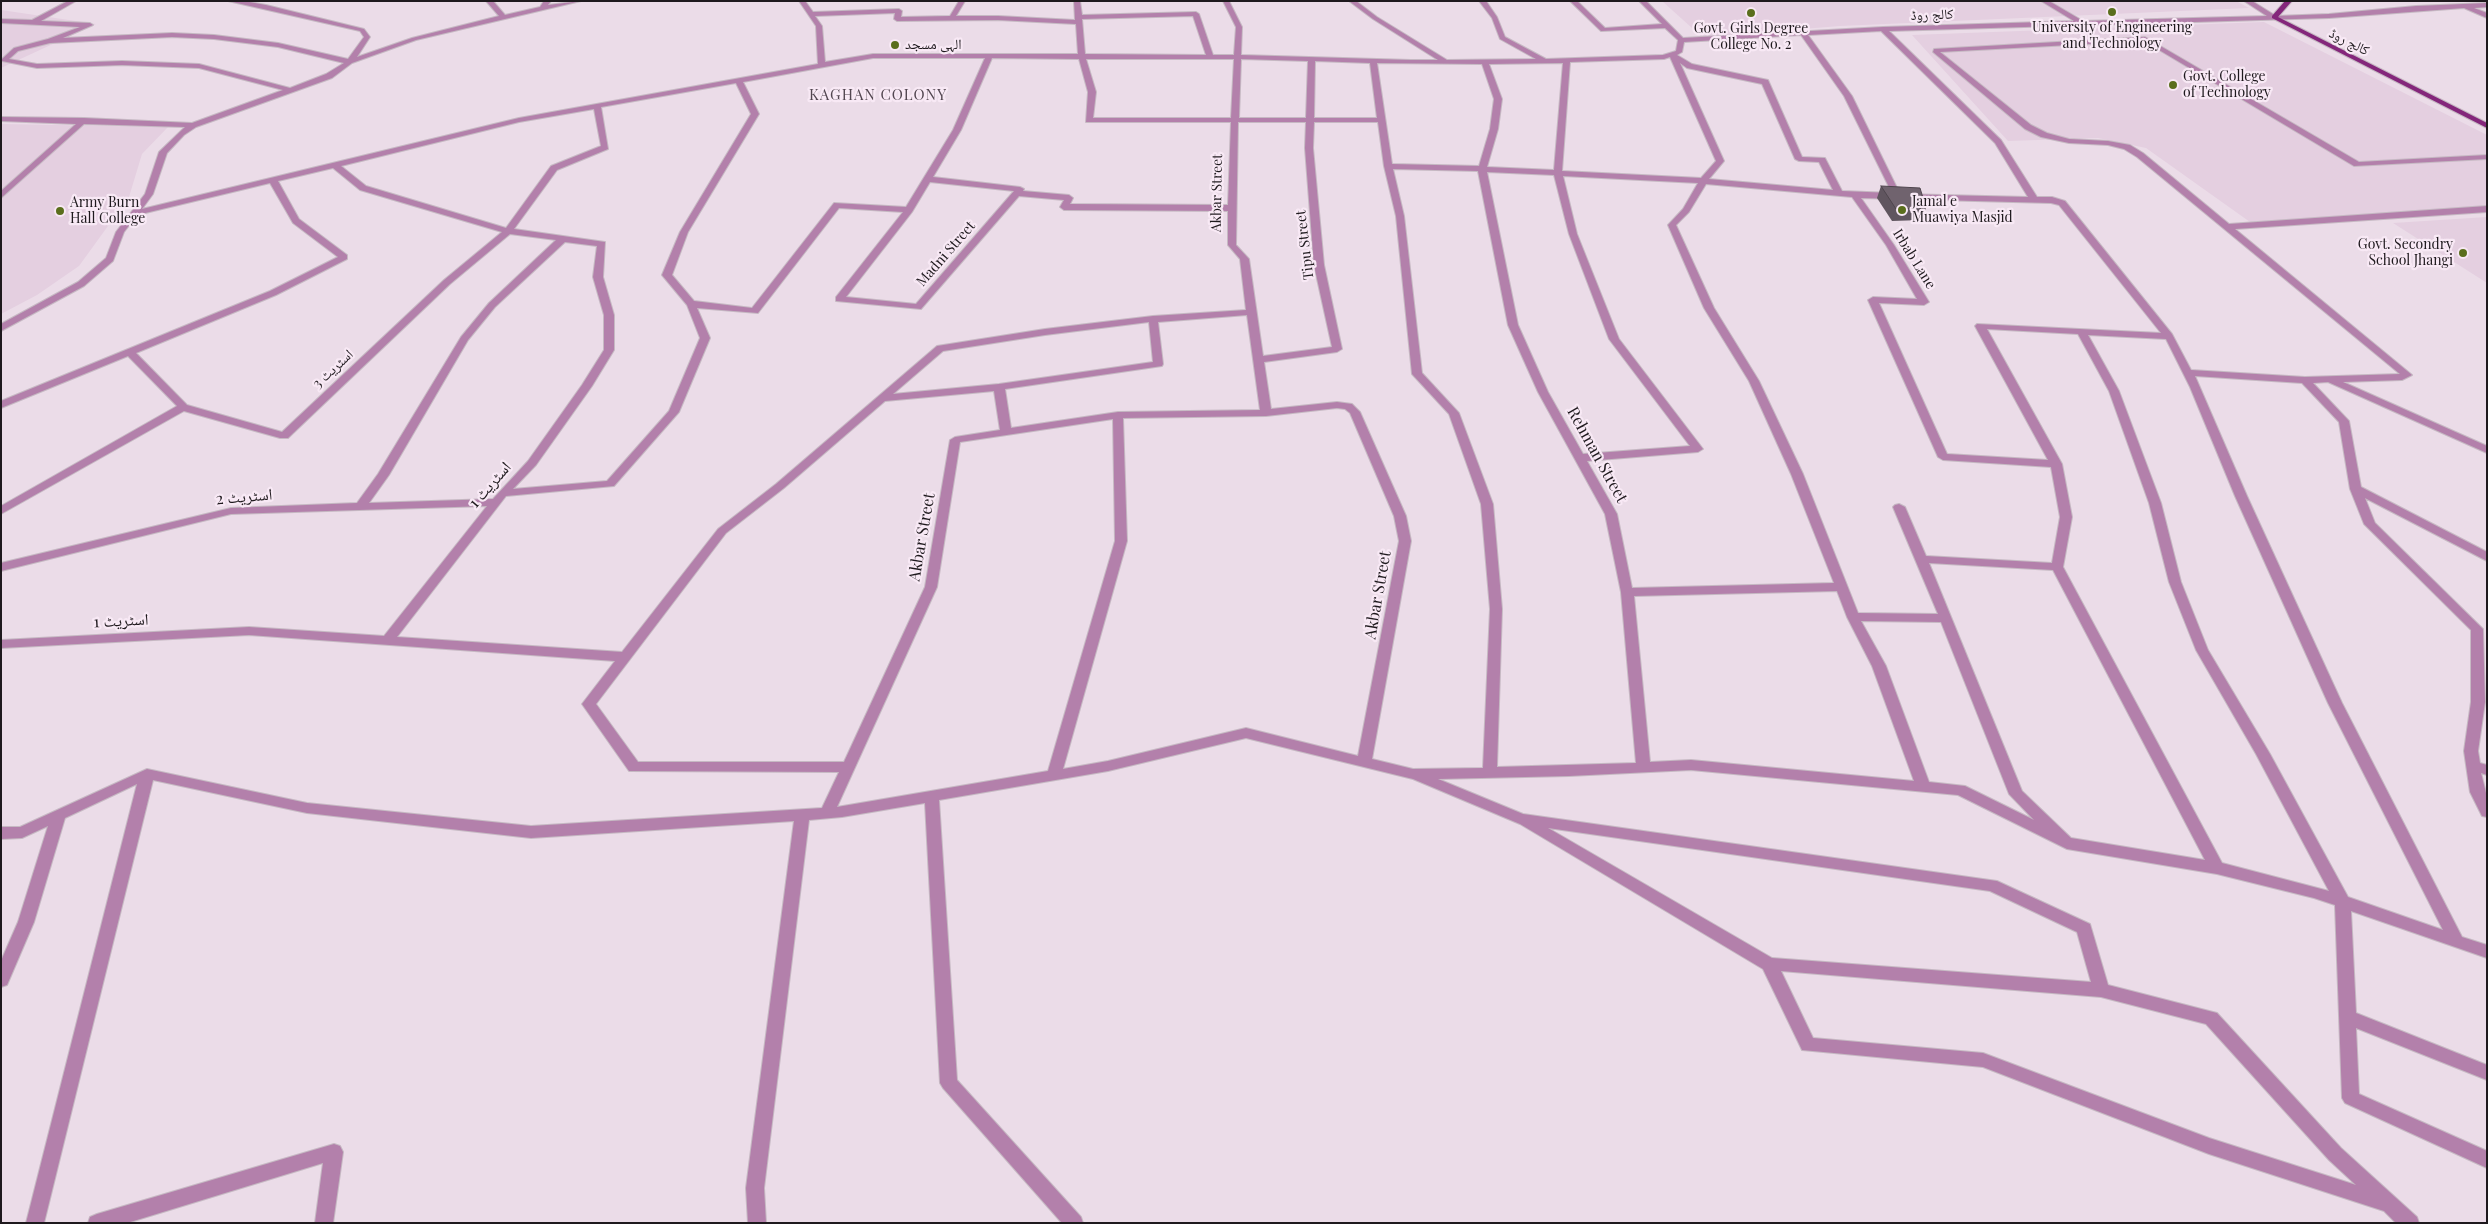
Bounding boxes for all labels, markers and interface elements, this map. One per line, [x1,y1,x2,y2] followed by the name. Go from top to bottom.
[1910,6,1954,24] street label: کالج روڈ
[2106,6,2118,18] marker: University of Engineering and Technology
[1745,7,1757,19] marker: Govt. Girls Degree College No. 2
[2032,20,2192,52] place label: University of Engineering and Technology
[1694,21,1808,54] place label: Govt. Girls Degree College No. 2
[2326,25,2372,59] street label: کالج روڈ
[905,37,962,53] place label: الہی مسجد
[889,39,901,51] marker: الہی مسجد
[2183,69,2271,102] place label: Govt. College of Technology
[2167,79,2179,91] marker: Govt. College of Technology
[807,86,949,104] district label: KAGHAN COLONY
[1208,154,1226,232] street label: Akbar Street
[1912,194,2013,226] place label: Jamal e Muawiya Masjid
[70,195,145,228] place label: Army Burn Hall College
[1896,204,1908,216] marker: Jamal e Muawiya Masjid
[54,205,66,217] marker: Army Burn Hall College
[1292,209,1318,281] street label: Tipu Street
[913,218,979,290] street label: Madni Street
[1889,226,1939,292] street label: Irbab Lane
[2358,237,2453,270] place label: Govt. Secondry School Jhangi
[2457,247,2469,259] marker: Govt. Secondry School Jhangi
[309,346,357,392] street label: اسٹریٹ 3
[1563,404,1631,506] street label: Rehman Street
[465,458,515,512] street label: اسٹریٹ 1
[215,485,273,509] street label: اسٹریٹ 2
[905,491,939,583] street label: Akbar Street
[1361,549,1395,641] street label: Akbar Street
[93,610,149,632] street label: اسٹریٹ 1

